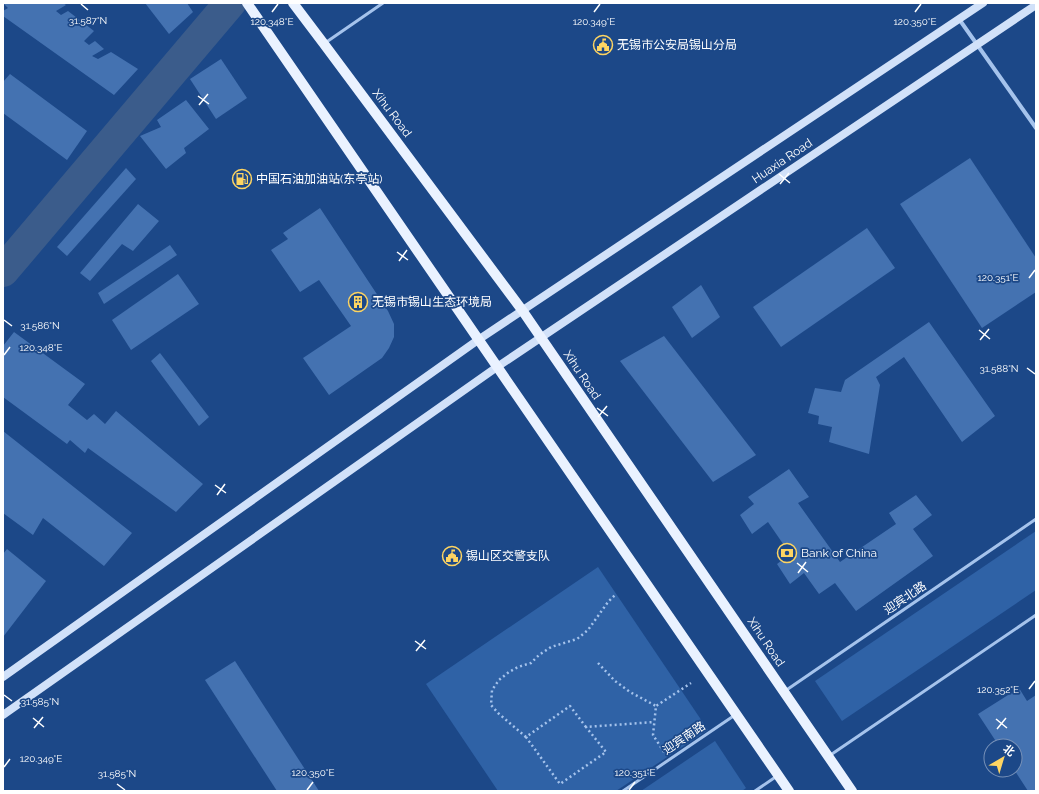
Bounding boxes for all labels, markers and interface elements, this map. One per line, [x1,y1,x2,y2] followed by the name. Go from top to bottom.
[69,15,107,26] text: 31.587°N
[251,16,293,27] text: 120.348°E
[573,16,615,27] text: 120.349°E
[894,16,936,27] text: 120.350°E
[592,34,614,56] public building icon: 无锡市公安局锡山分局
[617,38,737,52] place label: 无锡市公安局锡山分局
[370,86,414,140] street label: Xihu Road
[749,136,815,186] street label: Huaxia Road
[231,168,253,190] fuel station icon: 中国石油加油站(东亭站)
[256,172,382,186] place label: 中国石油加油站(东亭站)
[977,272,1019,283] text: 120.351°E
[347,291,369,313] building icon: 无锡市锡山生态环境局
[372,295,492,309] place label: 无锡市锡山生态环境局
[20,320,60,331] text: 31.586°N
[20,342,62,353] text: 120.348°E
[560,348,604,402] street label: Xihu Road
[979,363,1019,374] text: 31.588°N
[776,542,798,564] bank icon: Bank of China
[441,545,463,567] public building icon: 锡山区交警支队
[801,546,877,560] place label: Bank of China
[466,549,550,563] place label: 锡山区交警支队
[881,579,929,617] street label: 迎宾北路
[744,615,788,669] street label: Xihu Road
[977,684,1019,695] text: 120.352°E
[21,696,59,707] text: 31.585°N
[660,719,708,757] street label: 迎宾南路
[983,738,1023,778] north arrow
[1001,742,1017,759] text: 北
[20,753,62,764] text: 120.349°E
[292,767,334,778] text: 120.350°E
[614,767,656,778] text: 120.351°E
[98,768,136,779] text: 31.585°N

